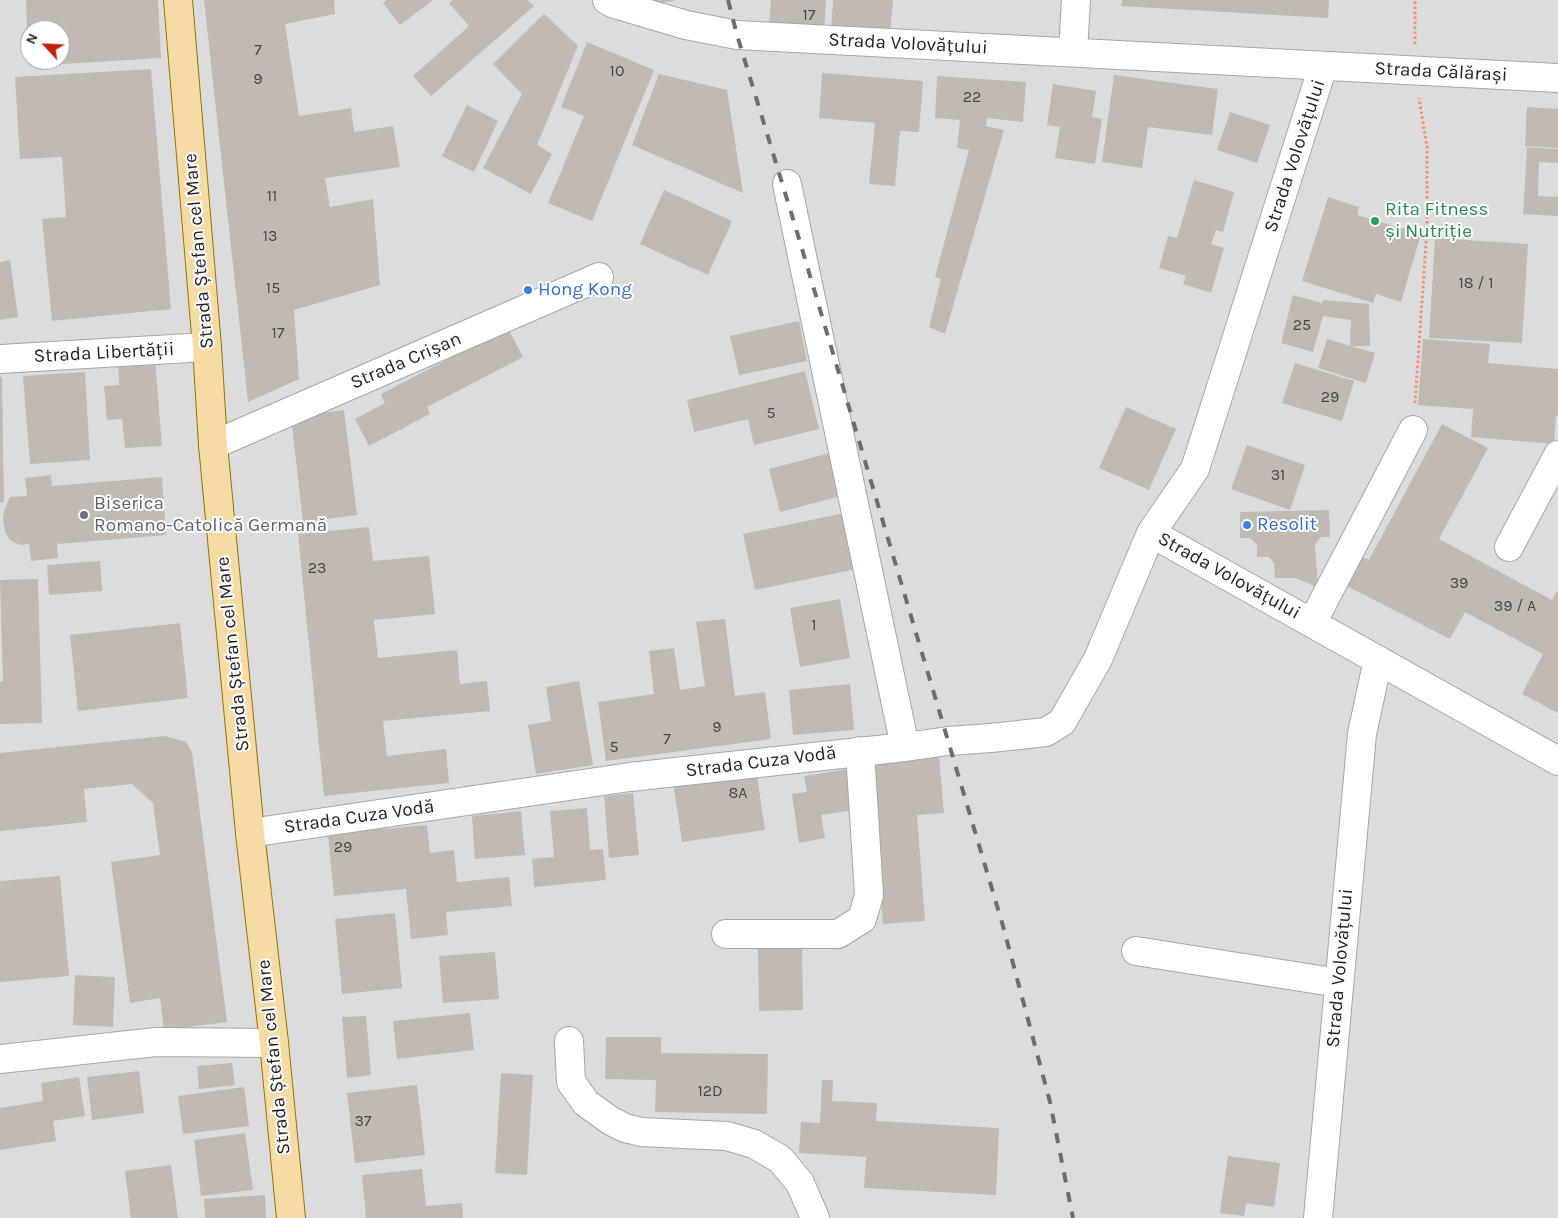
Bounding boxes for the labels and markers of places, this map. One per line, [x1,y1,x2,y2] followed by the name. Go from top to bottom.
[1385,199,1488,243] place label: Rita Fitness și Nutriție
[1369,215,1381,227] marker: Rita Fitness și Nutriție
[538,279,632,301] place label: Hong Kong
[522,284,534,296] marker: Hong Kong
[94,493,327,537] place label: Biserica Romano-Catolică Germană
[78,509,90,521] marker: Biserica Romano-Catolică Germană
[1257,514,1317,536] place label: Resolit
[1241,519,1253,531] marker: Resolit

